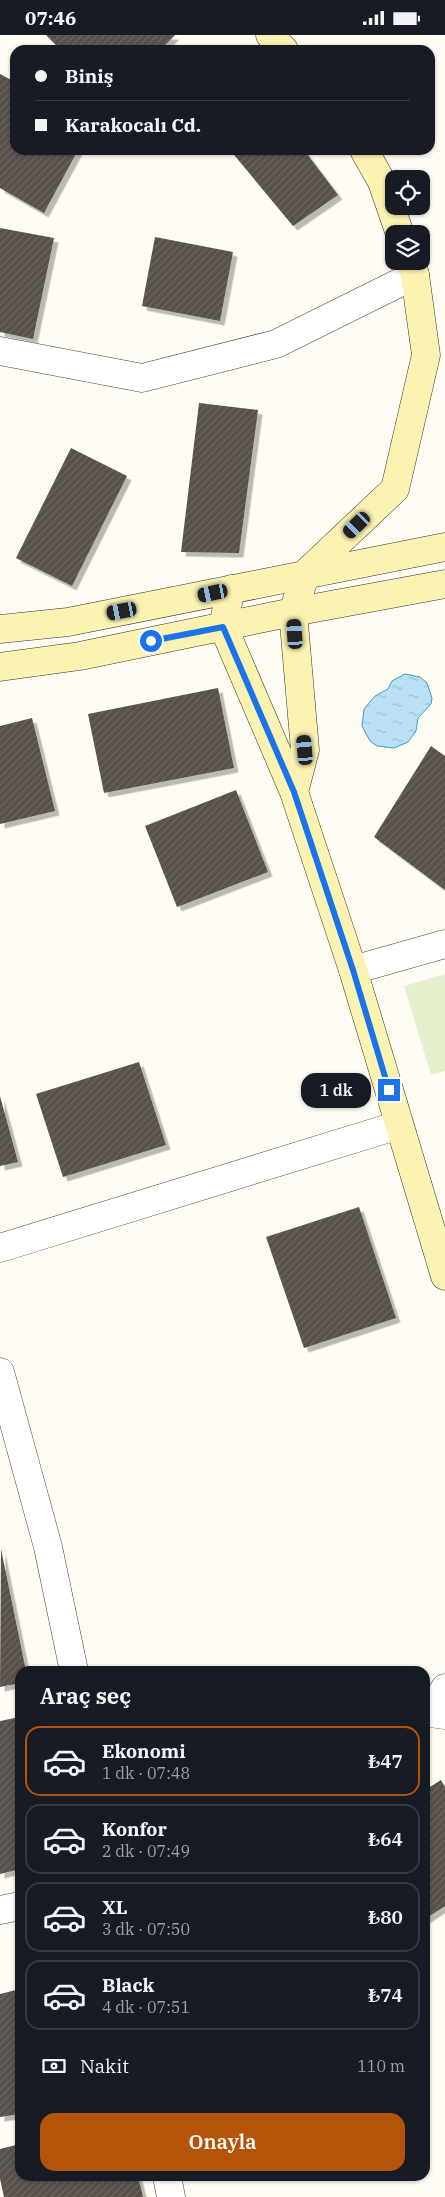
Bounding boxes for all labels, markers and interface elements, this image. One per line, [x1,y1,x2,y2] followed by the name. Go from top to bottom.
[25,6,76,30] text: 07:46
[65,64,113,88] text: Biniş
[65,113,201,137] text: Karakocalı Cd.
[385,170,430,270] map controls
[385,170,430,215] button: locate
[385,225,430,270] button: layers
[340,509,373,541] car
[196,583,229,603] car
[105,601,138,621] car
[286,619,303,649] car
[140,630,162,652] route start
[296,734,313,766] car
[302,1073,372,1107] callout: 1 dk
[378,1079,400,1101] route end
[319,1080,353,1100] text: 1 dk
[40,1681,131,1710] text: Araç seç
[42,1739,87,1784] icon: car
[102,1739,186,1763] text: Ekonomi
[368,1749,403,1773] text: ₺47
[102,1763,190,1783] text: 1 dk · 07:48
[42,1817,87,1862] icon: car
[102,1817,167,1841] text: Konfor
[368,1827,403,1851] text: ₺64
[102,1841,190,1861] text: 2 dk · 07:49
[42,1895,87,1940] icon: car
[102,1895,128,1919] text: XL
[368,1905,403,1929] text: ₺80
[102,1919,190,1939] text: 3 dk · 07:50
[42,1973,87,2018] icon: car
[102,1973,154,1997] text: Black
[368,1983,403,2007] text: ₺74
[102,1997,190,2017] text: 4 dk · 07:51
[40,2052,68,2080] icon: cash
[80,2054,129,2078] text: Nakit
[357,2056,405,2076] text: 110 m
[40,2113,405,2171] button: Onayla

